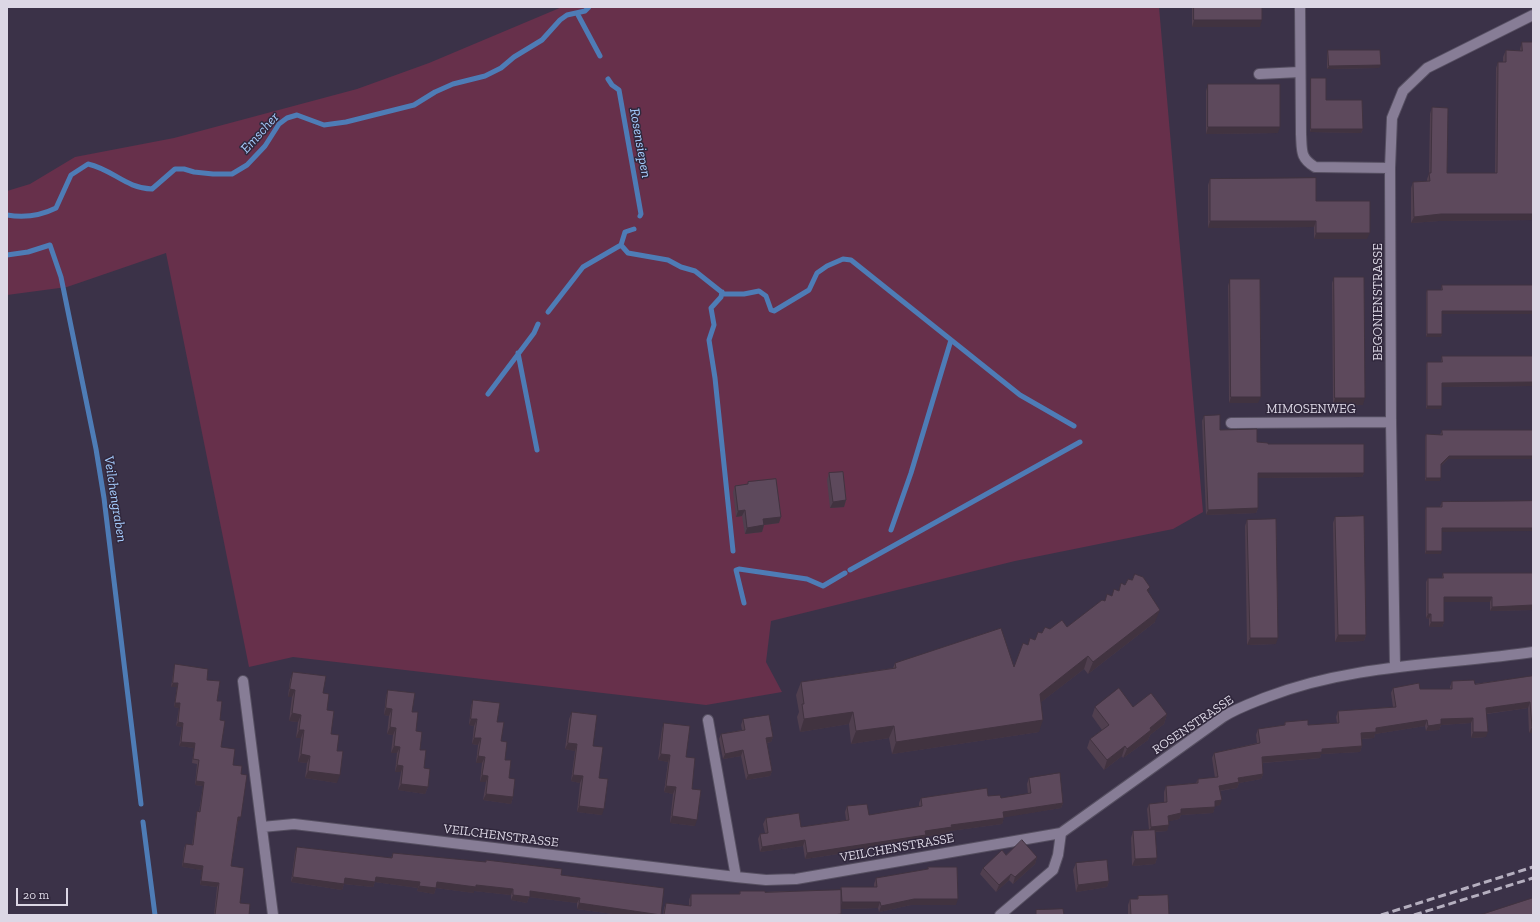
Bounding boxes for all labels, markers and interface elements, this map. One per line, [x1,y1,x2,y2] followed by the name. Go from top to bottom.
[626,107,654,179] water label: Rosensiepen
[237,109,283,157] water label: Emscher
[1370,243,1386,361] street label: BEGONIENSTRASSE
[1266,401,1356,417] street label: MIMOSENWEG
[100,455,130,543] water label: Veilchengraben
[1149,692,1237,758] street label: ROSENSTRASSE
[443,821,559,851] street label: VEILCHENSTRASSE
[839,830,955,866] street label: VEILCHENSTRASSE
[18,880,70,906] scale bar
[23,888,49,902] text: 20 m

